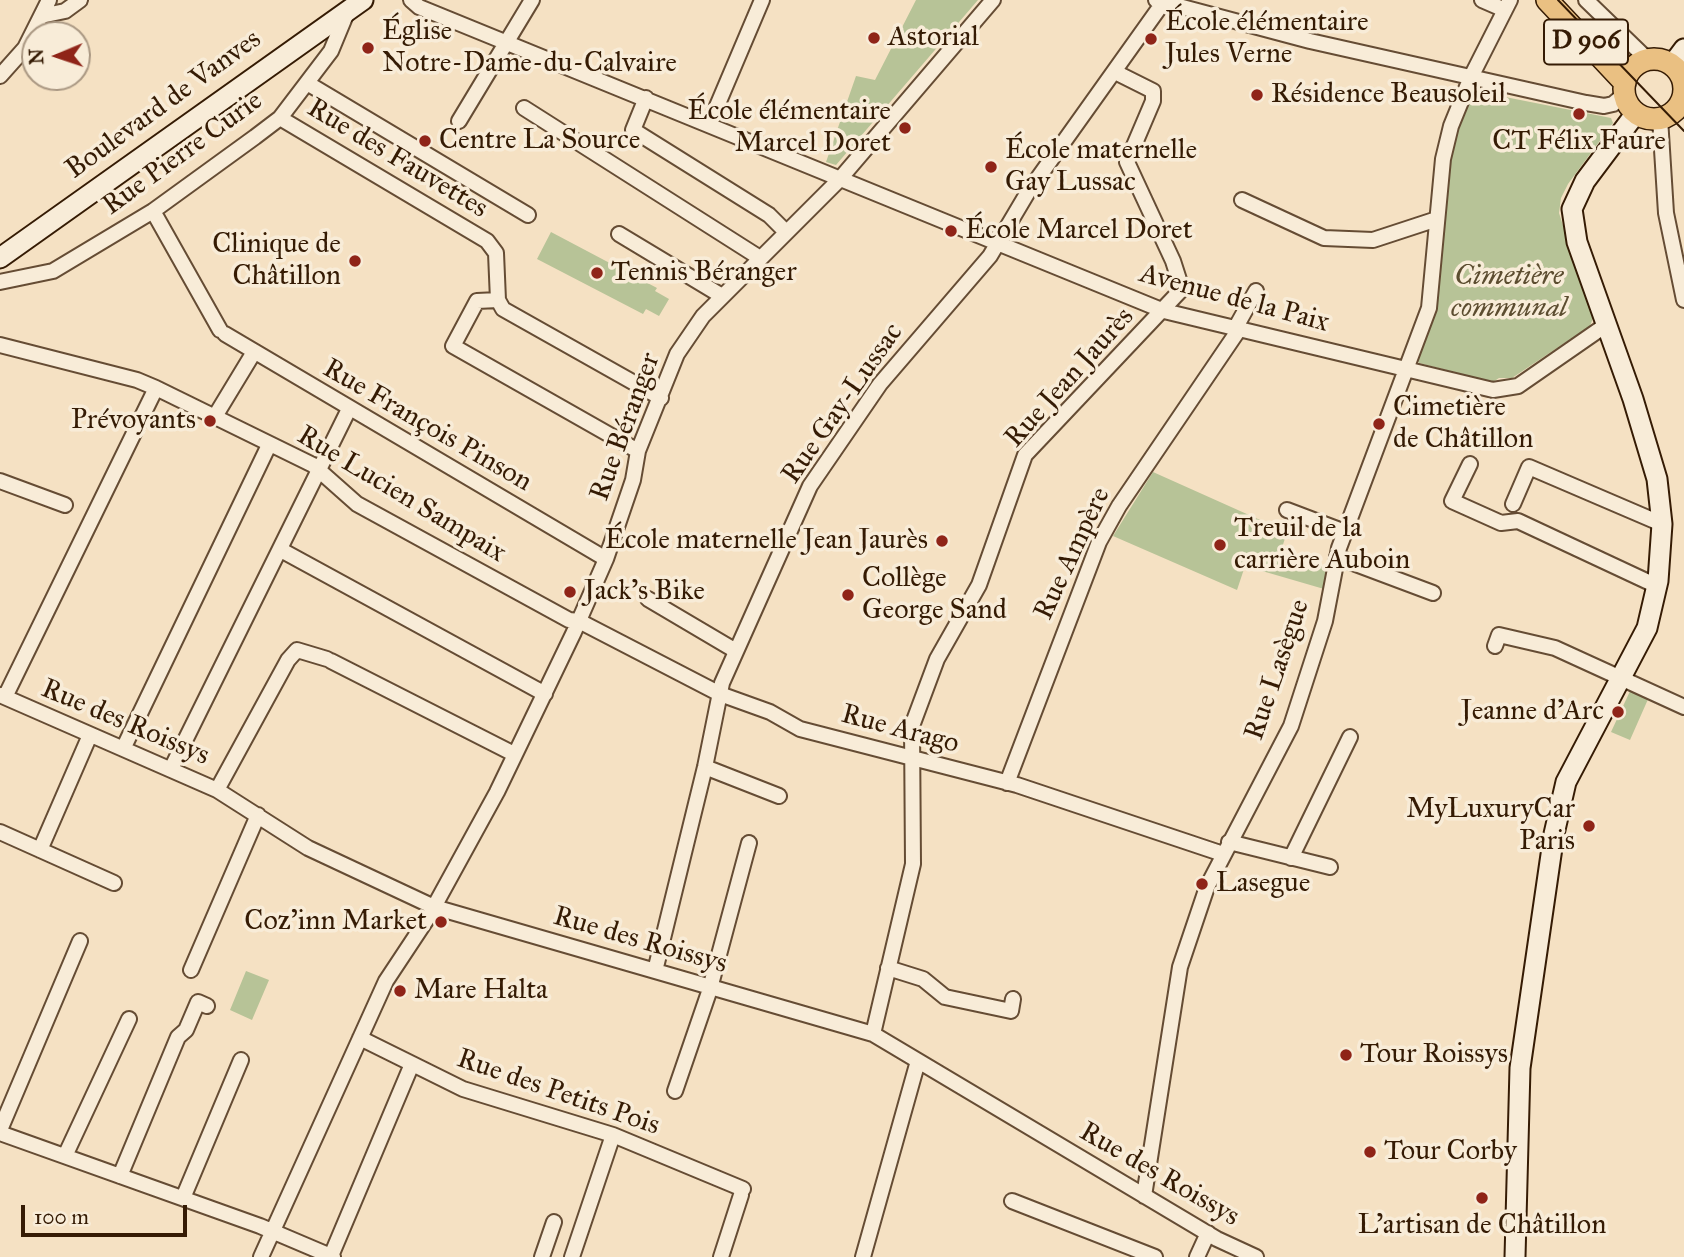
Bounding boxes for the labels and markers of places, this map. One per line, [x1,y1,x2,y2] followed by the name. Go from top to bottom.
[1165,6,1369,72] place label: École élémentaire Jules Verne
[382,15,677,81] place label: Église Notre-Dame-du-Calvaire
[888,21,979,55] place label: Astorial
[866,30,882,46] marker: Astorial
[1143,31,1159,47] marker: École élémentaire Jules Verne
[360,40,376,56] marker: Église Notre-Dame-du-Calvaire
[1271,78,1506,112] place label: Résidence Beausoleil
[1249,87,1265,103] marker: Résidence Beausoleil
[687,95,891,161] place label: École élémentaire Marcel Doret
[1571,106,1587,122] marker: CT Félix Faure
[897,120,913,136] marker: École élémentaire Marcel Doret
[439,124,640,158] place label: Centre La Source
[1492,125,1666,159] place label: CT Félix Faure
[417,133,433,149] marker: Centre La Source
[1005,134,1197,200] place label: École maternelle Gay Lussac
[983,159,999,175] marker: École maternelle Gay Lussac
[965,214,1193,248] place label: École Marcel Doret
[943,223,959,239] marker: École Marcel Doret
[212,228,341,294] place label: Clinique de Châtillon
[347,253,363,269] marker: Clinique de Châtillon
[611,256,797,290] place label: Tennis Béranger
[589,265,605,281] marker: Tennis Béranger
[1393,391,1533,457] place label: Cimetière de Châtillon
[71,404,196,438] place label: Prévoyants
[202,413,218,429] marker: Prévoyants
[1371,416,1387,432] marker: Cimetière de Châtillon
[1234,512,1410,578] place label: Treuil de la carrière Auboin
[605,524,928,558] place label: École maternelle Jean Jaurès
[934,533,950,549] marker: École maternelle Jean Jaurès
[1212,537,1228,553] marker: Treuil de la carrière Auboin
[862,562,1007,628] place label: Collège George Sand
[584,575,705,609] place label: Jack's Bike
[562,584,578,600] marker: Jack's Bike
[840,587,856,603] marker: Collège George Sand
[1461,695,1604,729] place label: Jeanne d'Arc
[1610,704,1626,720] marker: Jeanne d'Arc
[1406,793,1575,859] place label: MyLuxuryCar Paris
[1581,818,1597,834] marker: MyLuxuryCar Paris
[1216,867,1310,901] place label: Lasegue
[1194,876,1210,892] marker: Lasegue
[244,905,427,939] place label: Coz'inn Market
[433,914,449,930] marker: Coz'inn Market
[414,974,548,1008] place label: Mare Halta
[392,983,408,999] marker: Mare Halta
[1360,1038,1508,1072] place label: Tour Roissys
[1338,1047,1354,1063] marker: Tour Roissys
[1384,1135,1517,1169] place label: Tour Corby
[1362,1144,1378,1160] marker: Tour Corby
[1474,1190,1490,1206] marker: L'artisan de Châtillon
[1358,1209,1606,1243] place label: L'artisan de Châtillon

